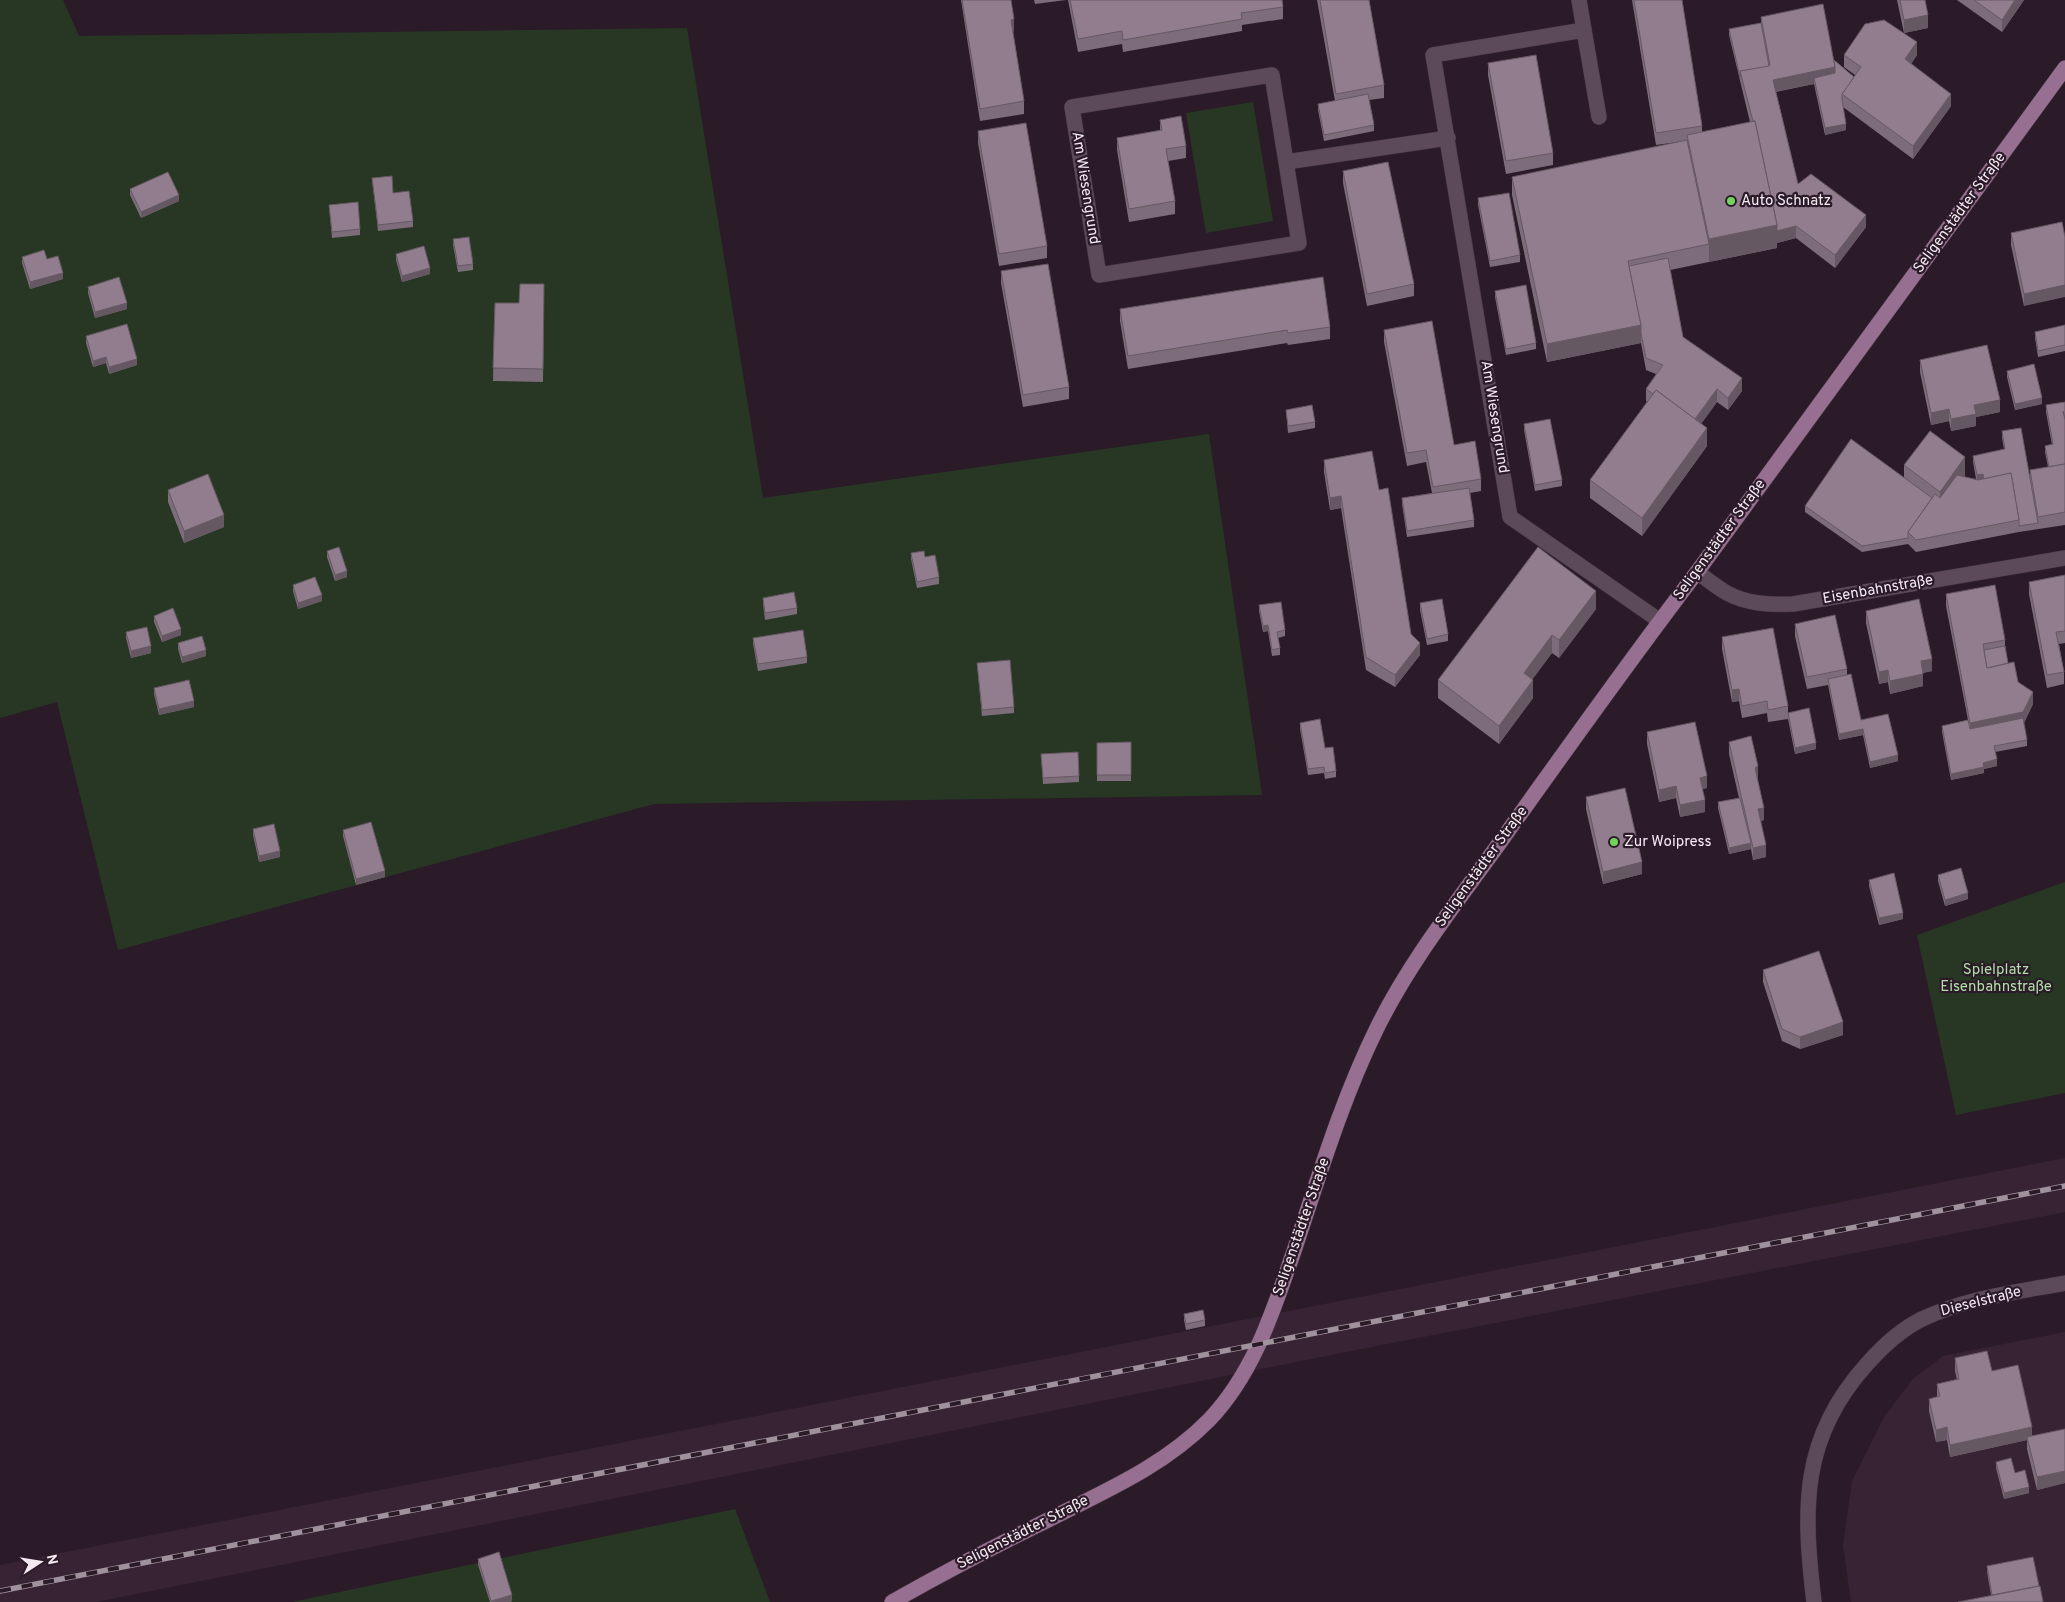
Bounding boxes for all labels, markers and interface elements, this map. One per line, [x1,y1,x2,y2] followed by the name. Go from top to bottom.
[1067,130,1103,246] street label: Am Wiesengrund
[1910,149,2010,277] street label: Seligenstädter Straße
[1741,192,1831,211] place label: Auto Schnatz
[1725,195,1737,207] marker: Auto Schnatz
[1476,359,1512,475] street label: Am Wiesengrund
[1670,476,1770,604] street label: Seligenstädter Straße
[1821,571,1935,609] street label: Eisenbahnstraße
[1432,803,1532,931] street label: Seligenstädter Straße
[1624,833,1712,852] place label: Zur Woipress
[1608,836,1620,848] marker: Zur Woipress
[1940,961,2052,997] park label: Spielplatz Eisenbahnstraße
[1269,1155,1335,1299] street label: Seligenstädter Straße
[1939,1283,2023,1321] street label: Dieselstraße
[954,1492,1092,1574] street label: Seligenstädter Straße
[15,1537,65,1587] north arrow
[42,1553,61,1566] text: N

